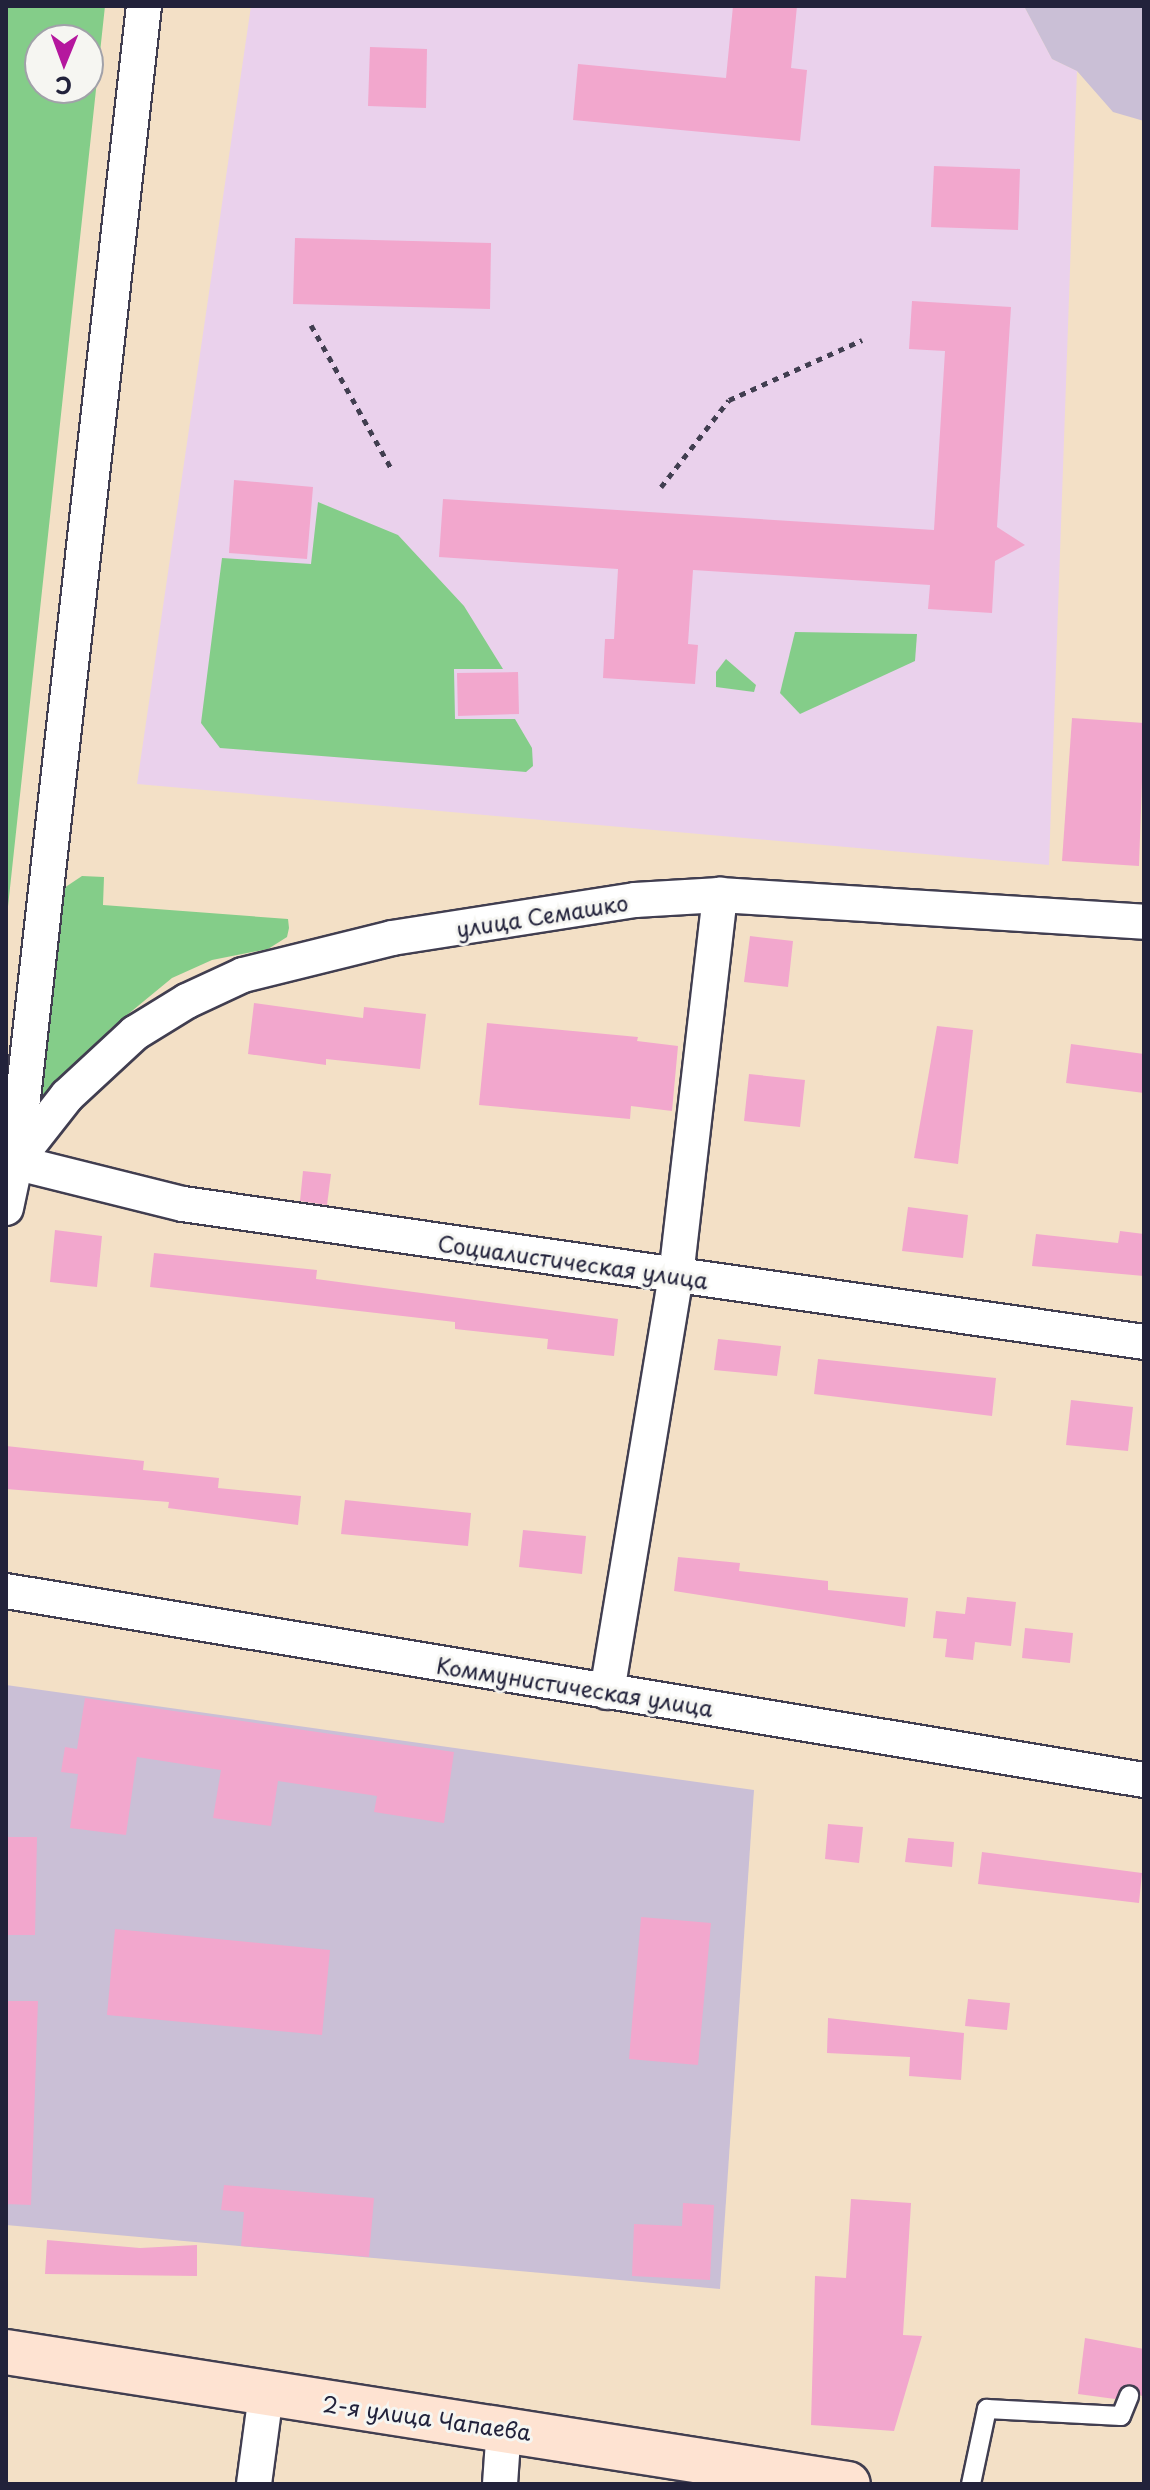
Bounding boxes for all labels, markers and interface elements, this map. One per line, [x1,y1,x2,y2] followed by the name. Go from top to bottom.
[24,24,104,104] north arrow
[55,70,72,103] text: С
[454,888,630,942] street label: улица Семашко
[435,1229,711,1293] street label: Социалистическая улица
[434,1651,716,1721] street label: Коммунистическая улица
[320,2389,534,2445] street label: 2-я улица Чапаева

